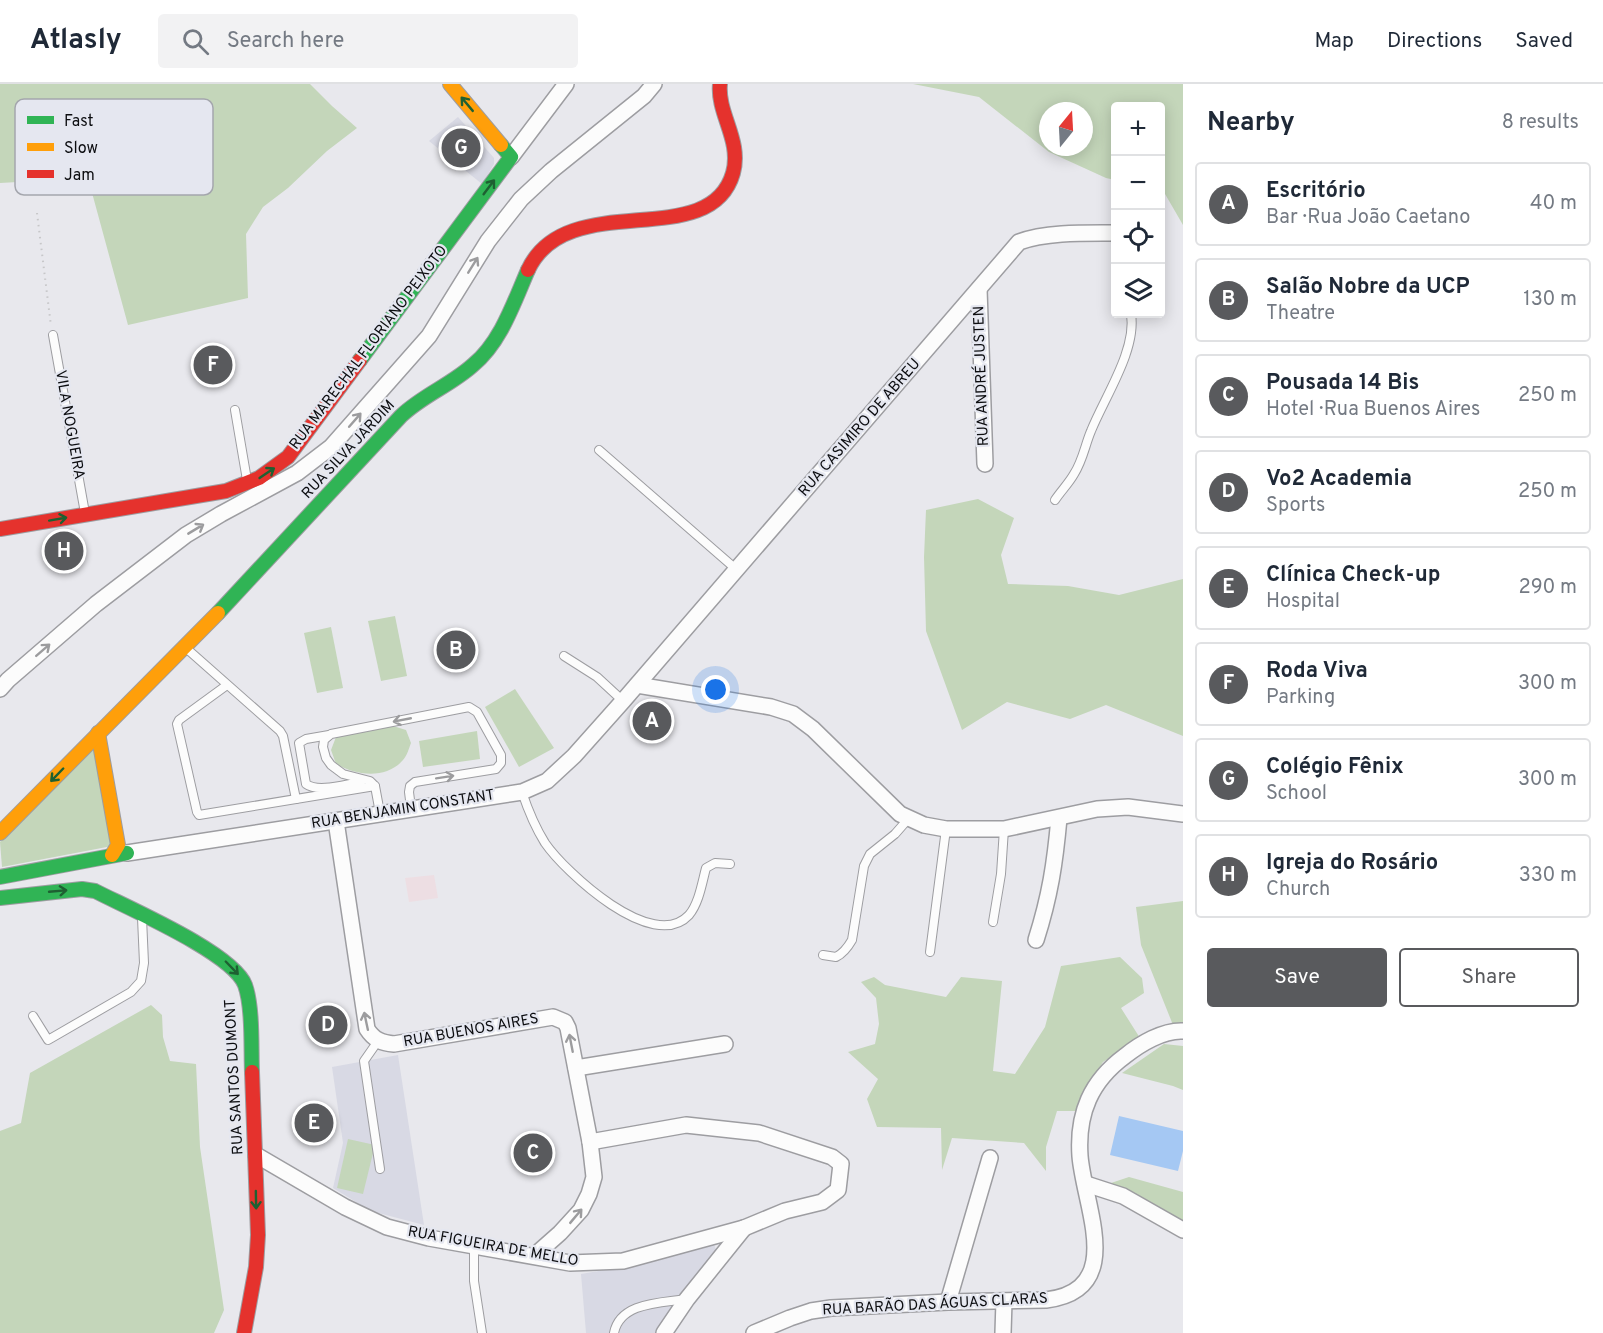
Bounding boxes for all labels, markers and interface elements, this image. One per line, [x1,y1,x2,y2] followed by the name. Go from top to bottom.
[158,14,578,68] search box
[30,23,122,59] text: Atlasly
[179,25,212,58] icon: search
[227,28,344,55] text: Search here
[1314,28,1354,55] text: Map
[1387,28,1482,55] text: Directions
[1515,28,1573,55] text: Saved
[460,97,474,112] one-way arrow
[15,99,213,195] legend
[1039,102,1093,156] north arrow
[1111,102,1165,318] map controls
[1111,102,1165,156] button: +
[1207,107,1295,140] text: Nearby
[1502,110,1579,136] text: 8 results
[64,112,94,132] text: Fast
[442,126,480,170] pin: G
[64,139,98,159] text: Slow
[1111,156,1165,210] button: −
[64,166,95,186] text: Jam
[1266,178,1366,205] text: Escritório
[482,179,495,195] one-way arrow
[1221,191,1236,217] text: A
[1530,191,1577,217] text: 40 m
[1266,205,1471,231] text: Bar · Rua João Caetano
[1111,210,1165,264] button: locate
[286,242,452,454] street label: RUA MARECHAL FLORIANO PEIXOTO
[467,257,479,274] one-way arrow
[1111,264,1165,318] button: layers
[1266,274,1469,301] text: Salão Nobre da UCP
[1222,287,1235,313] text: B
[1523,287,1577,313] text: 130 m
[1266,301,1335,327] text: Theatre
[969,305,994,447] street label: RUA ANDRÉ JUSTEN
[194,342,232,388] pin: F
[795,355,925,501] street label: RUA CASIMIRO DE ABREU
[50,369,88,481] street label: VILA NOGUEIRA
[1266,370,1419,397] text: Pousada 14 Bis
[1222,383,1235,409] text: C
[1518,383,1577,409] text: 250 m
[298,397,400,503] street label: RUA SILVA JARDIM
[1266,397,1480,423] text: Hotel · Rua Buenos Aires
[348,413,362,428] one-way arrow
[1266,466,1412,493] text: Vo2 Academia
[258,467,275,479] one-way arrow
[1221,479,1236,505] text: D
[1518,479,1577,505] text: 250 m
[1266,493,1326,519] text: Sports
[47,513,67,524] one-way arrow
[187,522,204,534] one-way arrow
[44,528,84,574] pin: H
[1266,562,1440,589] text: Clínica Check-up
[1222,575,1235,601] text: E
[1519,575,1577,601] text: 290 m
[1266,589,1340,615] text: Hospital
[436,628,476,672] pin: B
[35,643,51,656] one-way arrow
[1266,658,1368,685] text: Roda Viva
[1223,671,1234,697] text: F
[1518,671,1577,697] text: 300 m
[701,675,730,704] your location
[1266,685,1335,711] text: Parking
[632,698,672,744] pin: A
[393,715,412,726] one-way arrow
[1266,754,1404,781] text: Colégio Fênix
[50,767,64,782] one-way arrow
[1222,767,1235,793] text: G
[1518,767,1577,793] text: 300 m
[434,772,454,783] one-way arrow
[1266,781,1327,807] text: School
[310,786,496,834] street label: RUA BENJAMIN CONSTANT
[1266,850,1438,877] text: Igreja do Rosário
[1221,863,1236,889] text: H
[1519,863,1577,889] text: 330 m
[1266,877,1330,903] text: Church
[48,885,68,896] one-way arrow
[1207,948,1387,1007] button: Save
[1399,948,1579,1007] button: Share
[224,961,239,976] one-way arrow
[221,999,249,1155] street label: RUA SANTOS DUMONT
[308,1002,348,1048] pin: D
[402,1010,540,1052] street label: RUA BUENOS AIRES
[360,1012,371,1031] one-way arrow
[565,1034,576,1054] one-way arrow
[294,1100,334,1146] pin: E
[514,1130,552,1176] pin: C
[250,1189,262,1209] one-way arrow
[569,1208,582,1224] one-way arrow
[406,1223,580,1271] street label: RUA FIGUEIRA DE MELLO
[822,1289,1048,1320] street label: RUA BARÃO DAS ÁGUAS CLARAS

